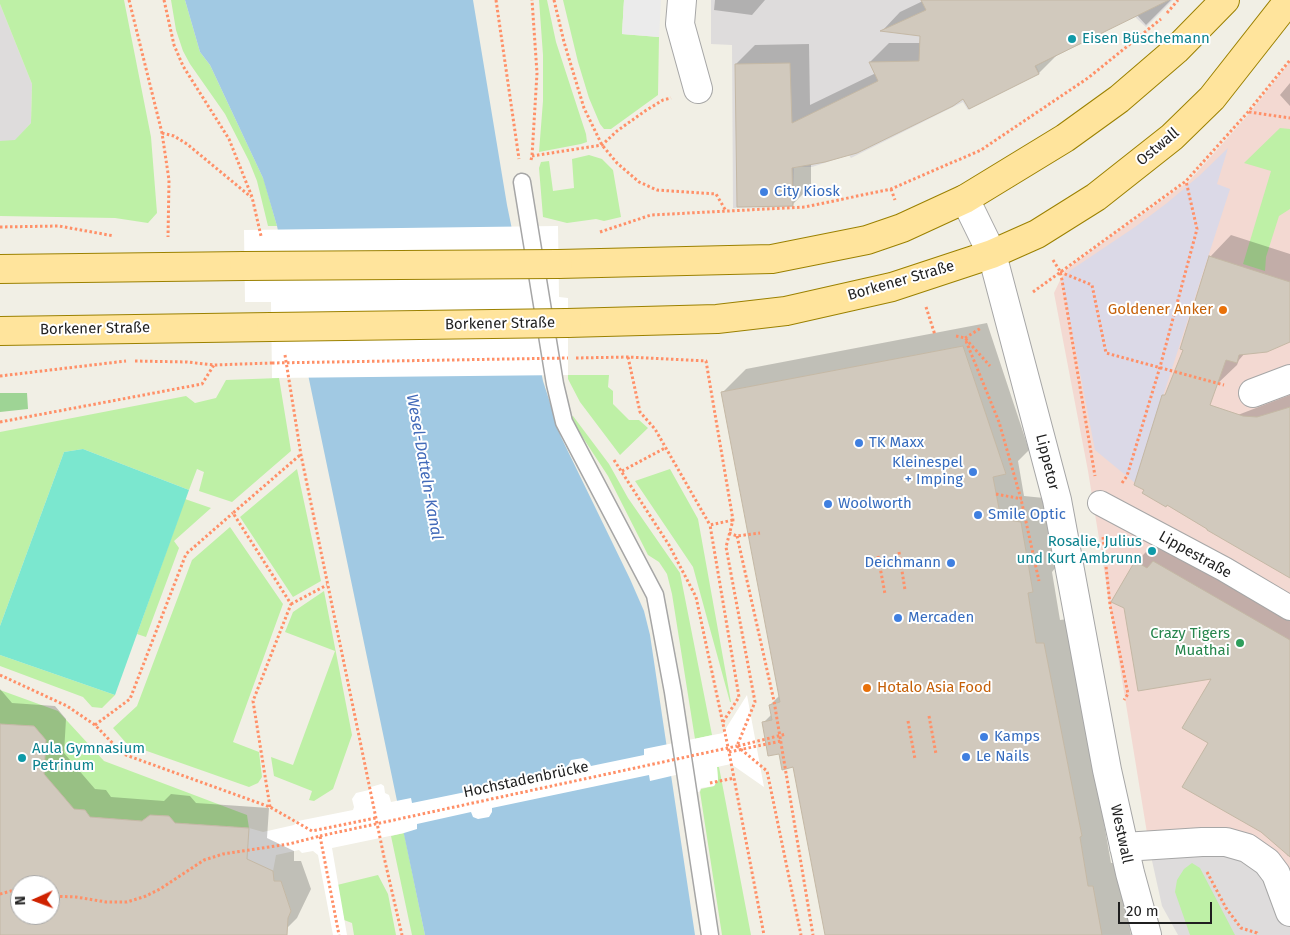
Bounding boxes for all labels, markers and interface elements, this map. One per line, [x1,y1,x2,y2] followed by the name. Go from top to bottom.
[1082,30,1210,48] place label: Eisen Büschemann
[1066,33,1078,45] marker: Eisen Büschemann
[1133,124,1183,170] street label: Ostwall
[774,183,840,201] place label: City Kiosk
[758,186,770,198] marker: City Kiosk
[846,257,956,305] street label: Borkener Straße
[1108,301,1213,319] place label: Goldener Anker
[1217,304,1229,316] marker: Goldener Anker
[445,314,555,334] street label: Borkener Straße
[40,319,150,339] street label: Borkener Straße
[402,393,446,541] water label: Wesel-Datteln-Kanal
[1031,432,1063,492] street label: Lippetor
[869,434,924,452] place label: TK Maxx
[853,437,865,449] marker: TK Maxx
[892,454,963,489] place label: Kleinespel + Imping
[967,466,979,478] marker: Kleinespel + Imping
[838,495,912,513] place label: Woolworth
[822,498,834,510] marker: Woolworth
[988,506,1066,524] place label: Smile Optic
[972,509,984,521] marker: Smile Optic
[1155,528,1235,582] street label: Lippestraße
[1016,533,1142,568] place label: Rosalie, Julius und Kurt Ambrunn
[1146,545,1158,557] marker: Rosalie, Julius und Kurt Ambrunn
[864,554,941,572] place label: Deichmann
[945,557,957,569] marker: Deichmann
[908,609,974,627] place label: Mercaden
[892,612,904,624] marker: Mercaden
[1150,625,1230,660] place label: Crazy Tigers Muathai
[1234,637,1246,649] marker: Crazy Tigers Muathai
[877,679,992,697] place label: Hotalo Asia Food
[861,682,873,694] marker: Hotalo Asia Food
[994,728,1040,746] place label: Kamps
[978,731,990,743] marker: Kamps
[32,740,145,775] place label: Aula Gymnasium Petrinum
[976,748,1029,766] place label: Le Nails
[960,751,972,763] marker: Le Nails
[16,752,28,764] marker: Aula Gymnasium Petrinum
[462,758,590,802] street label: Hochstadenbrücke
[1106,803,1136,865] street label: Westwall
[10,875,60,925] north arrow
[1120,892,1214,924] scale bar
[12,896,29,905] text: N
[1126,902,1159,920] text: 20 m

